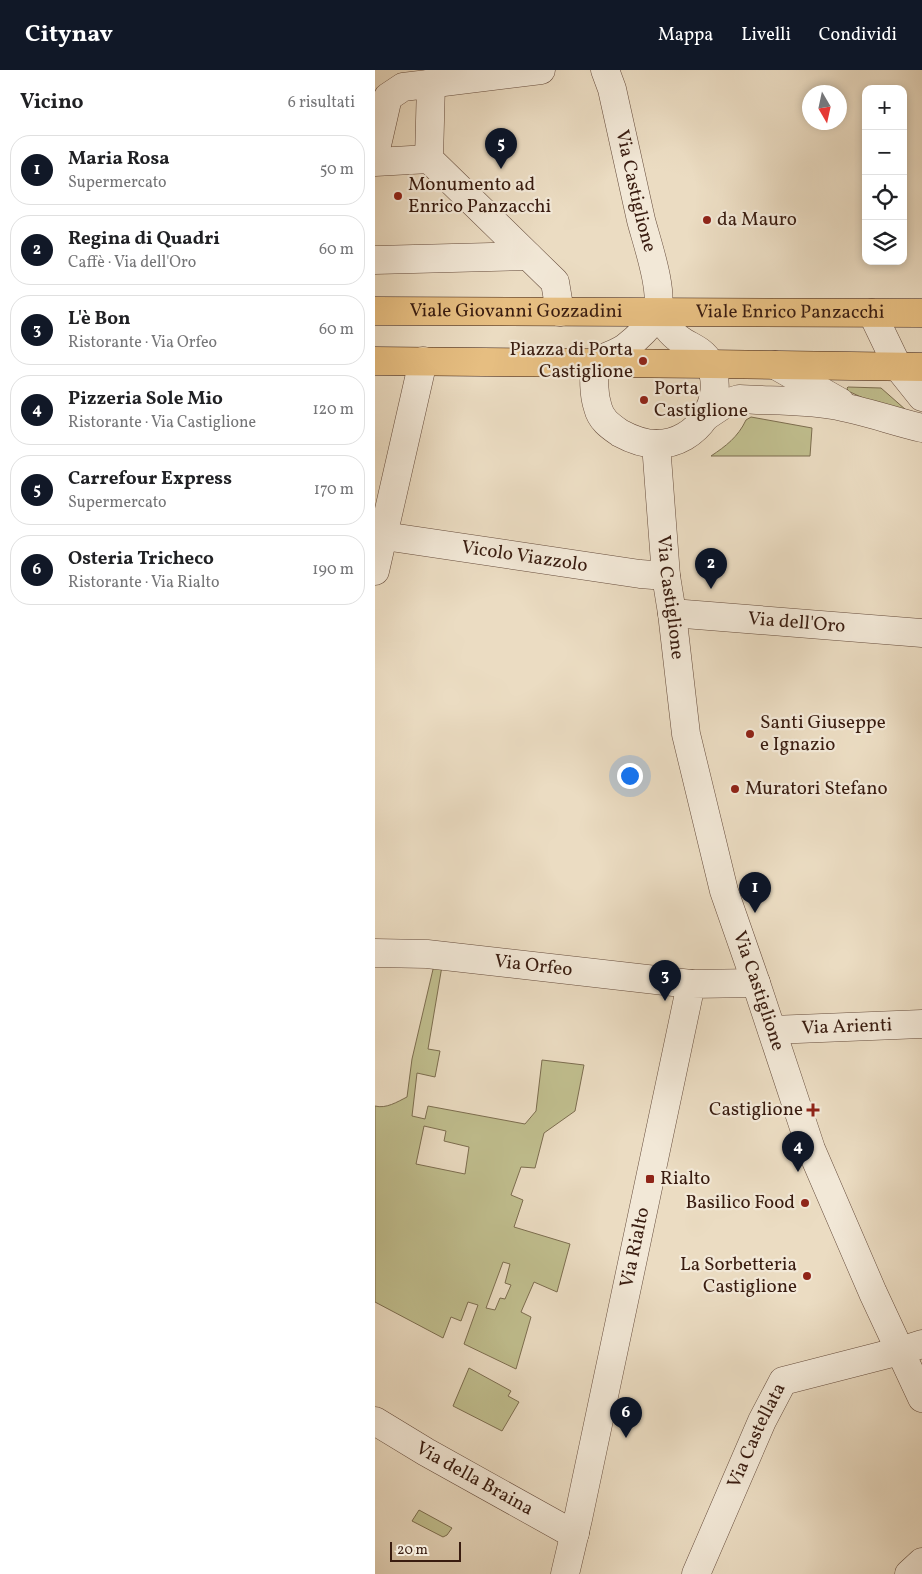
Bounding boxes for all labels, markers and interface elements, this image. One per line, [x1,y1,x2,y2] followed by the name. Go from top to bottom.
[25,18,113,52] text: Citynav
[658,23,713,48] text: Mappa
[741,23,791,48] text: Livelli
[819,23,897,48] text: Condividi
[802,85,847,130] north arrow
[862,85,907,265] map controls
[862,85,907,130] button: +
[20,88,84,117] text: Vicino
[288,92,355,114] text: 6 risultati
[608,127,663,255] street label: Via Castiglione
[485,128,517,169] pin: 5
[862,130,907,175] button: −
[68,146,170,172] text: Maria Rosa
[34,159,40,181] text: 1
[320,159,354,181] text: 50 m
[68,172,167,194] text: Supermercato
[408,172,552,220] place label: Monumento ad Enrico Panzacchi
[862,175,907,220] button: locate
[392,190,404,202] marker: Monumento ad Enrico Panzacchi
[717,207,797,233] place label: da Mauro
[701,214,713,226] marker: da Mauro
[862,220,907,265] button: layers
[68,226,220,252] text: Regina di Quadri
[33,239,41,261] text: 2
[319,239,354,261] text: 60 m
[68,252,196,274] text: Caffè · Via dell'Oro
[409,298,623,325] street label: Viale Giovanni Gozzadini
[695,299,885,326] street label: Viale Enrico Panzacchi
[68,306,130,332] text: L'è Bon
[33,319,41,341] text: 3
[319,319,354,341] text: 60 m
[68,332,217,354] text: Ristorante · Via Orfeo
[509,337,633,385] place label: Piazza di Porta Castiglione
[637,355,649,367] marker: Piazza di Porta Castiglione
[654,376,748,424] place label: Porta Castiglione
[68,386,223,412] text: Pizzeria Sole Mio
[638,394,650,406] marker: Porta Castiglione
[32,399,42,421] text: 4
[312,399,354,421] text: 120 m
[68,412,256,434] text: Ristorante · Via Castiglione
[68,466,232,492] text: Carrefour Express
[33,479,41,501] text: 5
[314,479,354,501] text: 170 m
[68,492,167,514] text: Supermercato
[650,534,690,661] street label: Via Castiglione
[460,535,589,579] street label: Vicolo Viazzolo
[68,546,214,572] text: Osteria Tricheco
[695,548,727,589] pin: 2
[33,559,41,581] text: 6
[312,559,354,581] text: 190 m
[68,572,220,594] text: Ristorante · Via Rialto
[747,606,846,640] street label: Via dell'Oro
[760,710,886,758] place label: Santi Giuseppe e Ignazio
[744,728,756,740] marker: Santi Giuseppe e Ignazio
[617,763,643,789] your location
[745,776,888,802] place label: Muratori Stefano
[729,783,741,795] marker: Muratori Stefano
[739,872,771,913] pin: 1
[726,928,791,1054] street label: Via Castiglione
[493,949,574,983] street label: Via Orfeo
[649,960,681,1001] pin: 3
[801,1012,893,1042] street label: Via Arienti
[709,1097,803,1123] place label: Castiglione
[807,1104,819,1116] marker: Castiglione
[782,1131,814,1172] pin: 4
[660,1166,710,1192] place label: Rialto
[644,1173,656,1185] marker: Rialto
[685,1190,795,1216] place label: Basilico Food
[799,1197,811,1209] marker: Basilico Food
[614,1205,656,1290] street label: Via Rialto
[680,1252,797,1300] place label: La Sorbetteria Castiglione
[801,1270,813,1282] marker: La Sorbetteria Castiglione
[721,1379,793,1493] street label: Via Castellata
[610,1397,642,1438] pin: 6
[410,1436,538,1522] street label: Via della Braina
[390,1539,461,1562] scale bar
[397,1541,428,1560] text: 20 m

